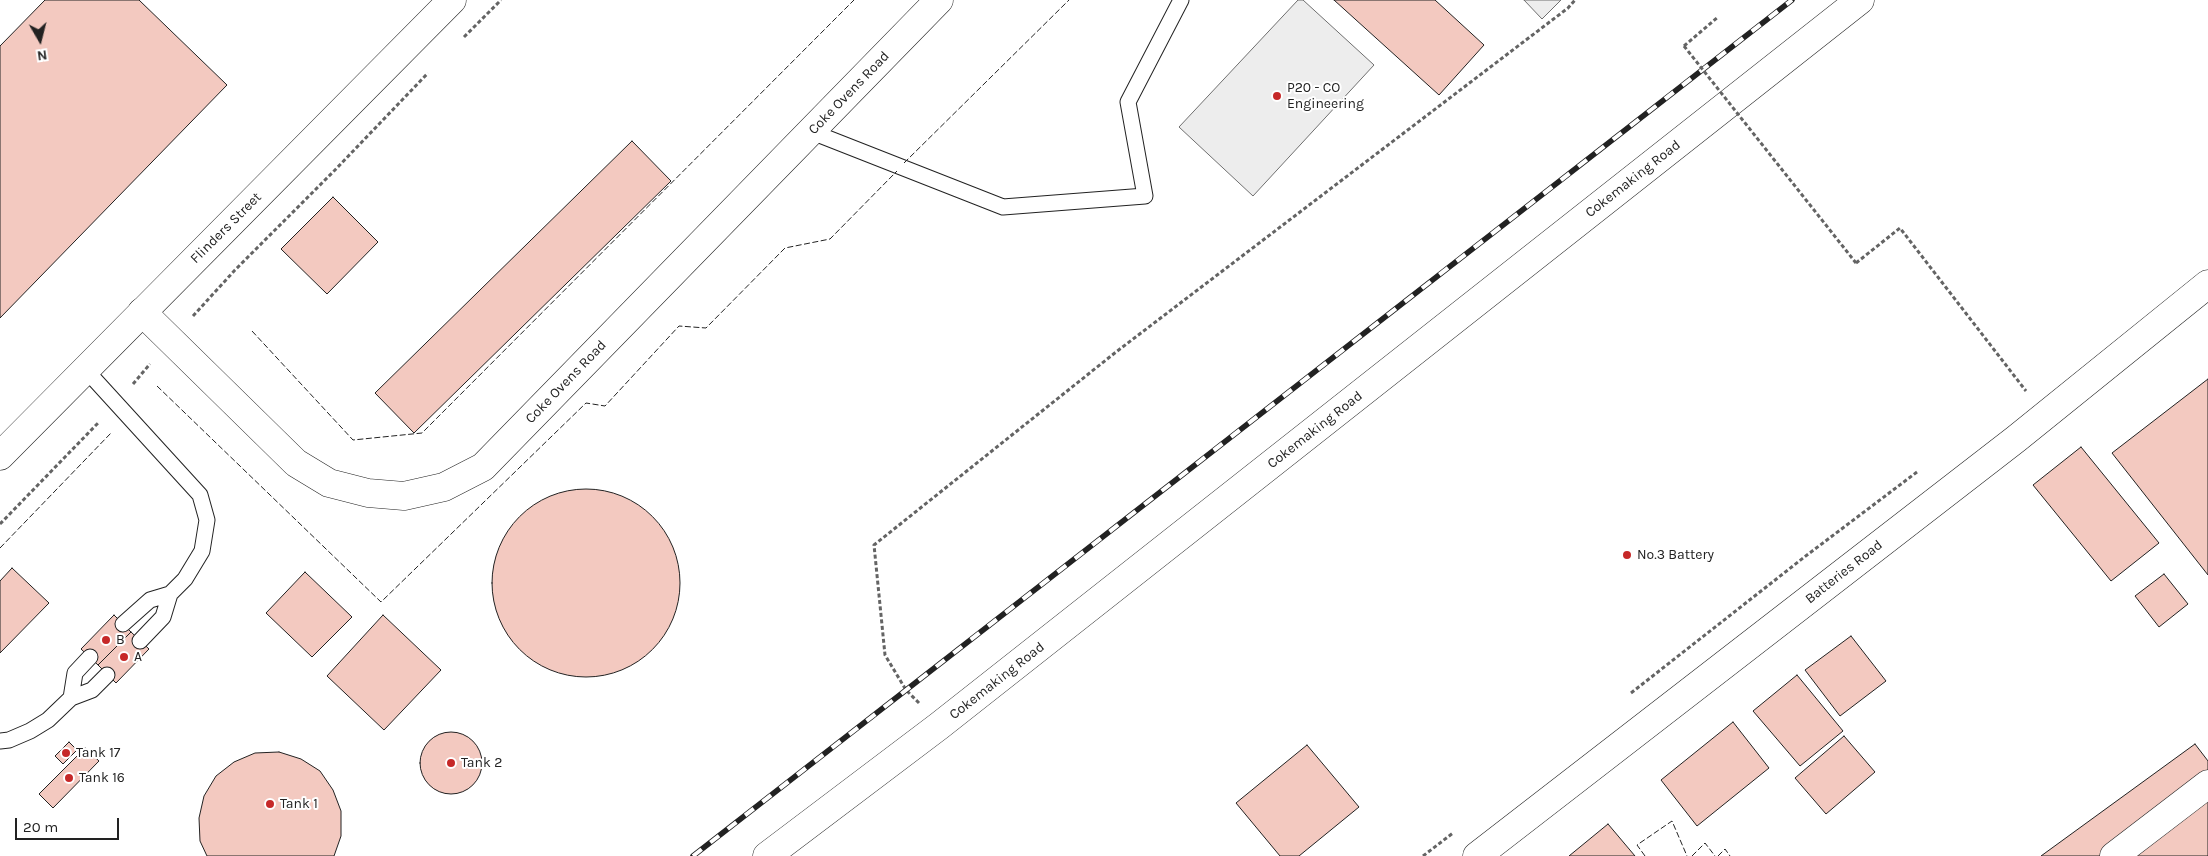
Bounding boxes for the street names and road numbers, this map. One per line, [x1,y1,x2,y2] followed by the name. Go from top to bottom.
[805,48,893,138] street label: Coke Ovens Road
[1582,137,1684,221] street label: Cokemaking Road
[187,189,265,267] street label: Flinders Street
[522,337,610,427] street label: Coke Ovens Road
[1264,388,1366,472] street label: Cokemaking Road
[1802,537,1886,607] street label: Batteries Road
[946,639,1048,723] street label: Cokemaking Road

